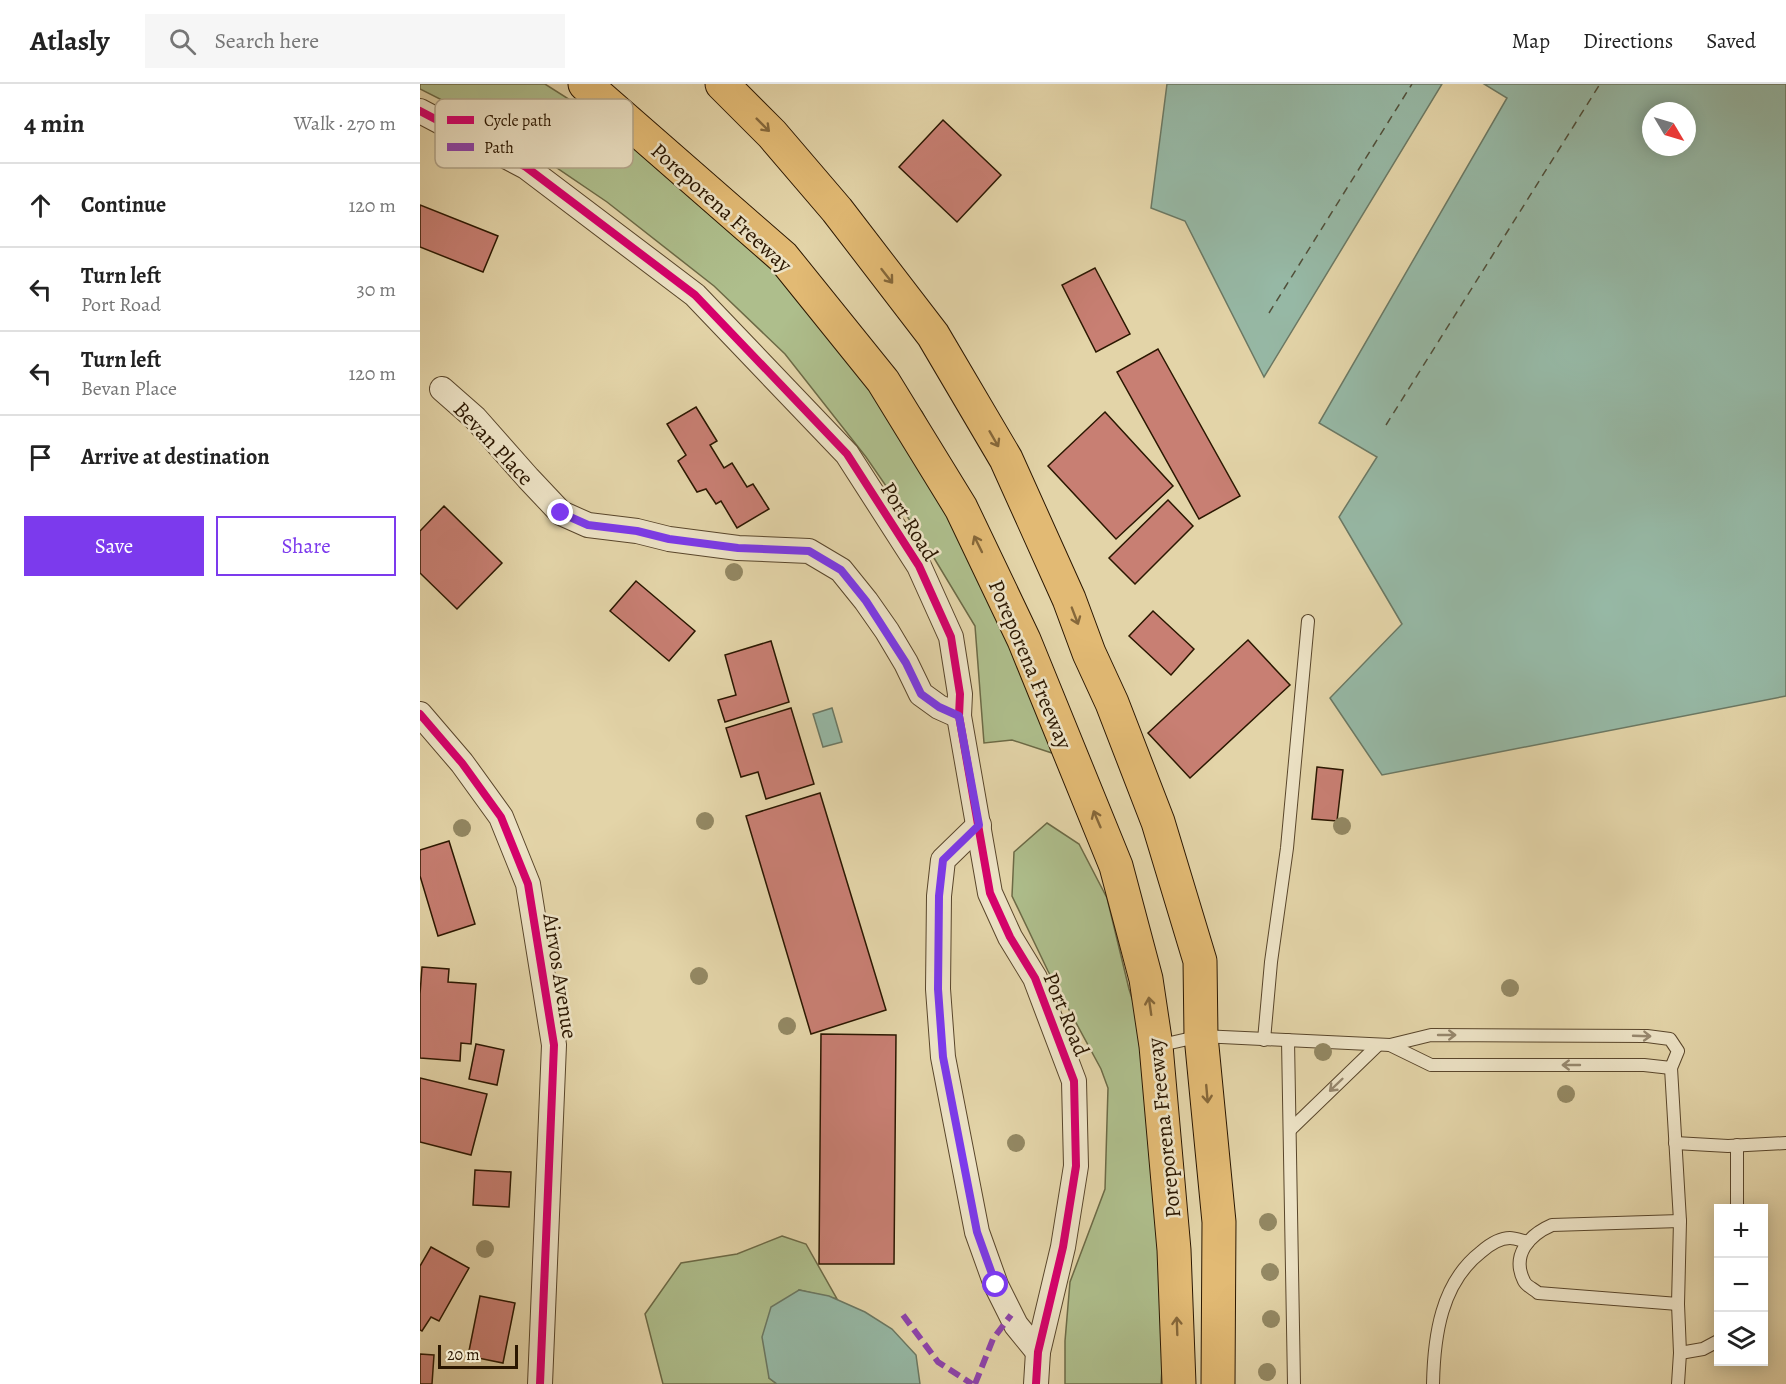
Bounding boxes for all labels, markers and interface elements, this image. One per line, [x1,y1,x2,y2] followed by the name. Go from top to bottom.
[145,14,565,68] search box
[30,22,109,60] text: Atlasly
[166,25,199,58] icon: search
[214,26,319,56] text: Search here
[1512,27,1550,55] text: Map
[1583,27,1673,55] text: Directions
[1706,27,1756,55] text: Saved
[435,99,633,168] legend
[1642,102,1696,156] north arrow
[24,106,85,141] text: 4 min
[294,110,396,137] text: Walk · 270 m
[484,110,552,132] text: Cycle path
[756,118,771,133] one-way arrow
[644,136,799,280] street label: Poreporena Freeway
[484,137,514,159] text: Path
[24,189,57,222] icon: ahead
[81,190,166,220] text: Continue
[348,192,396,219] text: 120 m
[81,261,161,291] text: Turn left
[881,267,894,283] one-way arrow
[24,273,57,306] icon: left
[356,276,396,303] text: 30 m
[81,291,161,318] text: Port Road
[81,345,161,375] text: Turn left
[24,357,57,390] icon: left
[348,360,396,387] text: 120 m
[81,375,177,402] text: Bevan Place
[446,395,540,492] street label: Bevan Place
[989,429,1000,447] one-way arrow
[24,441,57,474] icon: arrive
[81,442,270,472] text: Arrive at destination
[873,476,945,567] street label: Port Road
[547,499,573,525] route end
[24,516,204,576] button: Save
[216,516,396,576] button: Share
[971,535,983,553] one-way arrow
[981,575,1079,754] street label: Poreporena Freeway
[1070,606,1081,624] one-way arrow
[1091,810,1102,829] one-way arrow
[535,910,585,1041] street label: Airvos Avenue
[1036,968,1097,1061] street label: Port Road
[1144,996,1155,1016] one-way arrow
[1437,1029,1457,1041] one-way arrow
[1632,1031,1652,1042] one-way arrow
[1140,1036,1188,1219] street label: Poreporena Freeway
[1561,1059,1581,1071] one-way arrow
[1329,1078,1344,1093] one-way arrow
[1202,1084,1213,1104] one-way arrow
[1714,1204,1768,1366] map controls
[1714,1204,1768,1258] button: +
[1714,1258,1768,1312] button: −
[982,1271,1008,1297] route start
[1714,1312,1768,1366] button: layers
[1171,1316,1182,1336] one-way arrow
[438,1342,518,1370] scale bar
[447,1344,480,1366] text: 20 m

